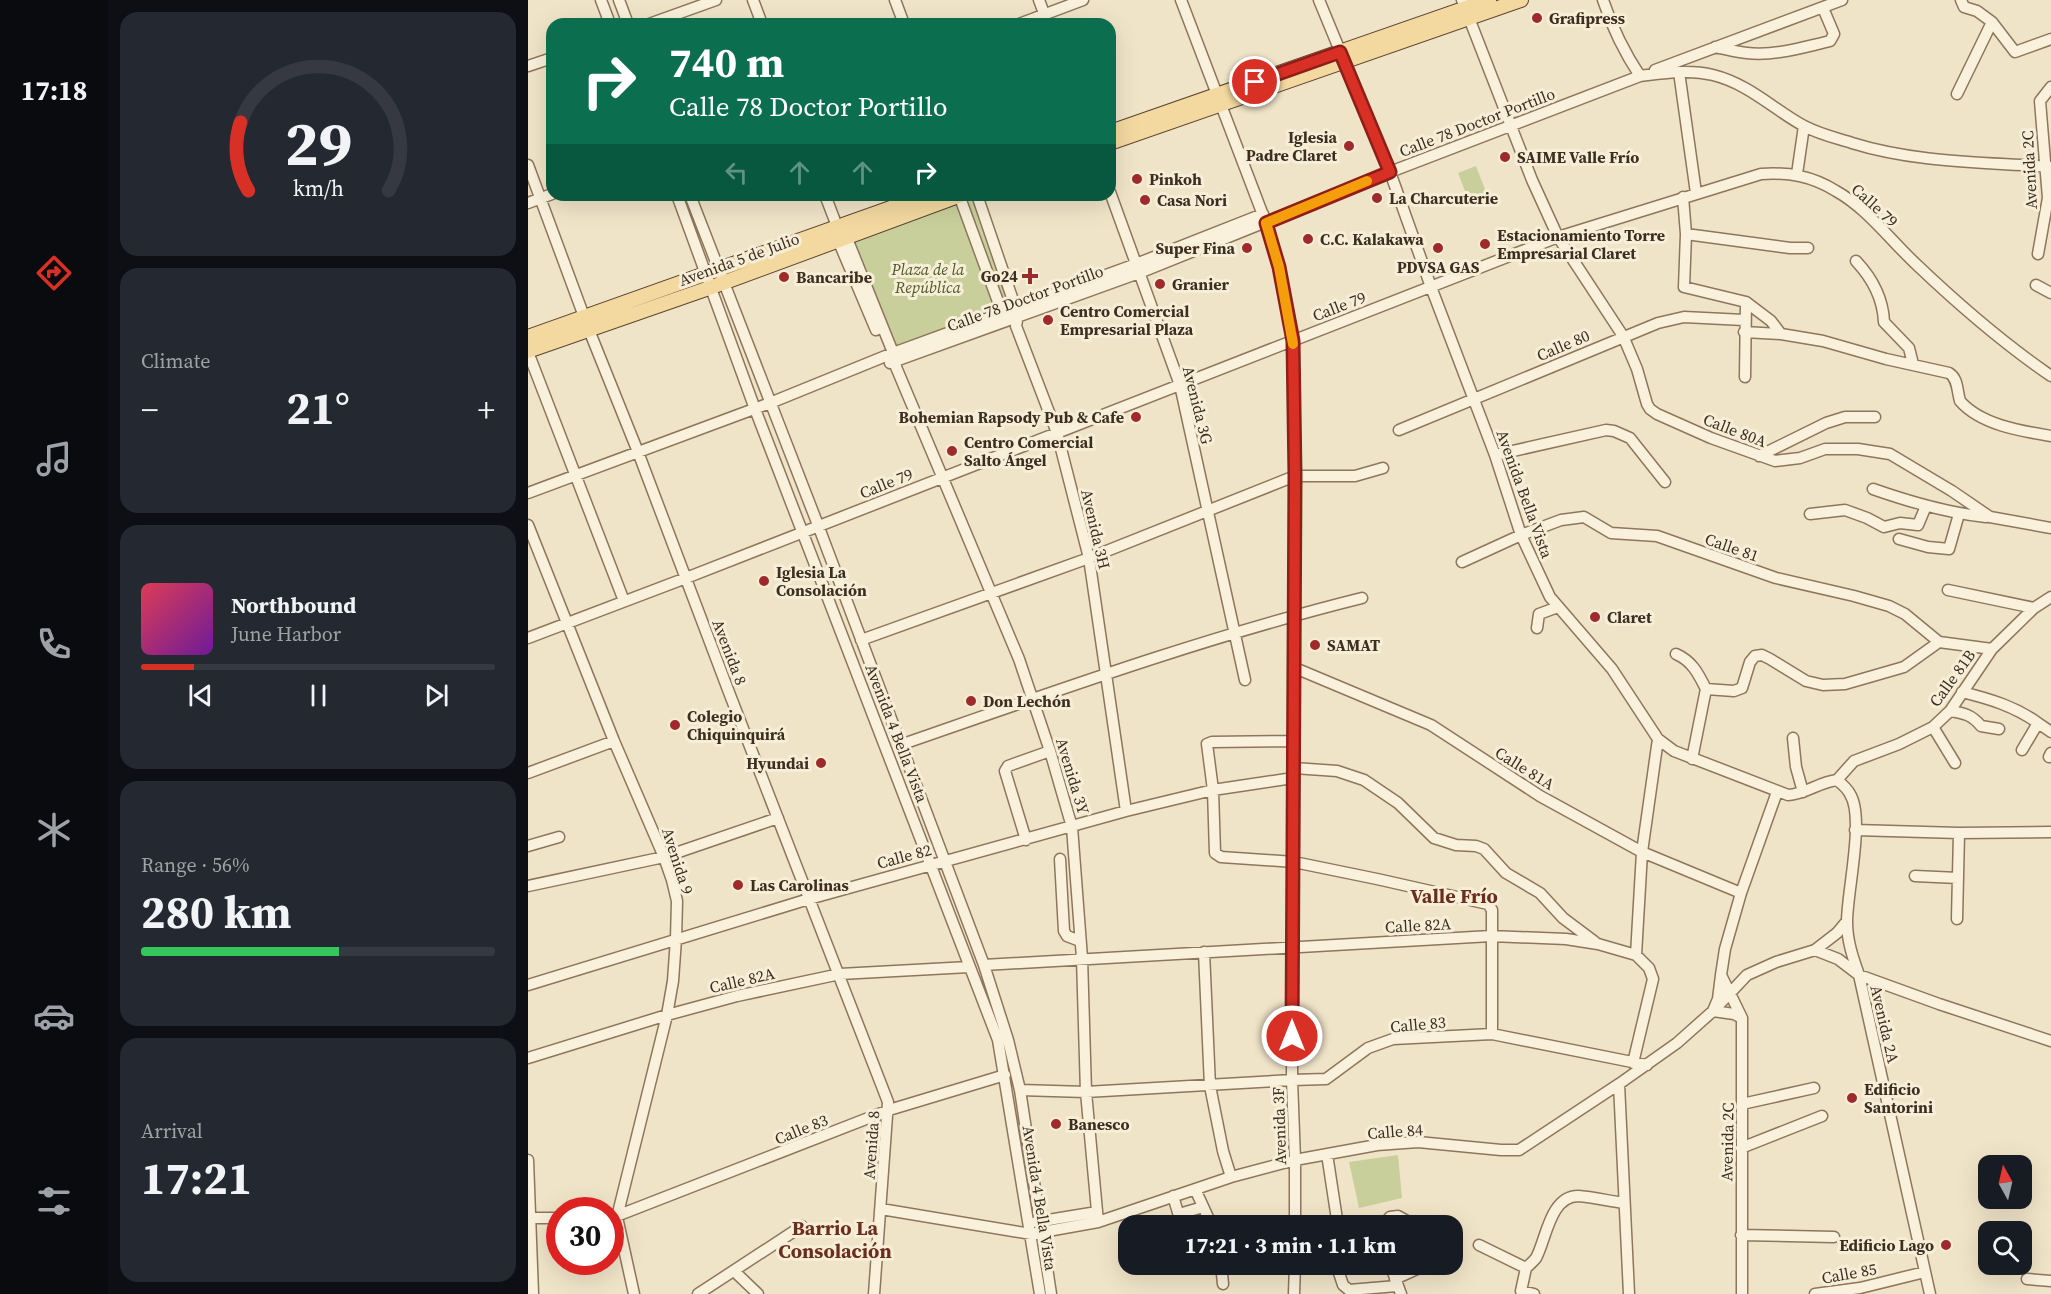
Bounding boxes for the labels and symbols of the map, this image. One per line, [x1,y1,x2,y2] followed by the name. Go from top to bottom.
[1549,7,1625,29] place label: Grafipress
[1530,11,1544,25] marker: Grafipress
[1229,56,1280,107] pin
[1396,82,1558,162] street label: Calle 78 Doctor Portillo
[1246,126,1337,166] place label: Iglesia Padre Claret
[2016,130,2042,210] street label: Avenida 2C
[1342,139,1356,153] marker: Iglesia Padre Claret
[1517,146,1639,168] place label: SAIME Valle Frío
[1498,150,1512,164] marker: SAIME Valle Frío
[1149,168,1202,190] place label: Pinkoh
[1130,172,1144,186] marker: Pinkoh
[1847,178,1903,232] street label: Calle 79
[1389,187,1498,209] place label: La Charcuterie
[1157,189,1227,211] place label: Casa Nori
[1370,191,1384,205] marker: La Charcuterie
[1138,193,1152,207] marker: Casa Nori
[1497,224,1665,264] place label: Estacionamiento Torre Empresarial Claret
[676,227,802,291] street label: Avenida 5 de Julio
[1320,228,1424,250] place label: C.C. Kalakawa
[1301,232,1315,246] marker: C.C. Kalakawa
[1156,237,1235,259] place label: Super Fina
[1478,237,1492,251] marker: Estacionamiento Torre Empresarial Claret
[1240,241,1254,255] marker: Super Fina
[1431,241,1445,255] marker: PDVSA GAS
[1397,256,1480,278] place label: PDVSA GAS
[891,258,965,298] park label: Plaza de la República
[944,259,1107,337] street label: Calle 78 Doctor Portillo
[981,265,1018,287] place label: Go24
[796,266,872,288] place label: Bancaribe
[1023,269,1037,283] marker: Go24
[777,270,791,284] marker: Bancaribe
[1172,273,1230,295] place label: Granier
[1153,277,1167,291] marker: Granier
[1309,286,1369,326] street label: Calle 79
[1060,300,1194,340] place label: Centro Comercial Empresarial Plaza
[1041,313,1055,327] marker: Centro Comercial Empresarial Plaza
[1533,324,1593,366] street label: Calle 80
[1178,364,1218,446] street label: Avenida 3G
[898,406,1124,428] place label: Bohemian Rapsody Pub & Cafe
[1700,408,1770,452] street label: Calle 80A
[1129,410,1143,424] marker: Bohemian Rapsody Pub & Cafe
[1492,427,1559,562] street label: Avenida Bella Vista
[964,431,1093,471] place label: Centro Comercial Salto Ángel
[945,444,959,458] marker: Centro Comercial Salto Ángel
[856,462,916,504] street label: Calle 79
[1076,487,1116,571] street label: Avenida 3H
[1702,528,1762,566] street label: Calle 81
[776,561,867,601] place label: Iglesia La Consolación
[757,574,771,588] marker: Iglesia La Consolación
[1607,606,1652,628] place label: Claret
[1588,610,1602,624] marker: Claret
[707,616,753,688] street label: Avenida 8
[1327,634,1380,656] place label: SAMAT
[1308,638,1322,652] marker: SAMAT
[1924,645,1980,711] street label: Calle 81B
[860,661,934,806] street label: Avenida 4 Bella Vista
[983,690,1071,712] place label: Don Lechón
[964,694,978,708] marker: Don Lechón
[687,705,786,745] place label: Colegio Chiquinquirá
[668,718,682,732] marker: Colegio Chiquinquirá
[1051,735,1095,817] street label: Avenida 3Y
[1491,741,1559,795] street label: Calle 81A
[746,752,809,774] place label: Hyundai
[814,756,828,770] marker: Hyundai
[657,825,699,897] street label: Avenida 9
[874,838,934,874] street label: Calle 82
[750,874,849,896] place label: Las Carolinas
[731,878,745,892] marker: Las Carolinas
[1410,882,1498,910] district label: Valle Frío
[1384,912,1452,938] street label: Calle 82A
[707,962,777,998] street label: Calle 82A
[1865,983,1905,1066] street label: Avenida 2A
[1260,1004,1324,1068] position arrow
[1389,1011,1447,1037] street label: Calle 83
[1864,1078,1933,1118] place label: Edificio Santorini
[1267,1087,1291,1165] street label: Avenida 3F
[1845,1091,1859,1105] marker: Edificio Santorini
[1715,1102,1739,1182] street label: Avenida 2C
[771,1108,831,1150] street label: Calle 83
[858,1110,884,1180] street label: Avenida 8
[1068,1113,1130,1135] place label: Banesco
[1049,1117,1063,1131] marker: Banesco
[1366,1118,1424,1144] street label: Calle 84
[1018,1124,1062,1273] street label: Avenida 4 Bella Vista
[1978,1155,2032,1209] north arrow
[546,1197,624,1275] speed limit sign: 30
[778,1214,892,1265] district label: Barrio La Consolación
[1839,1234,1934,1256] place label: Edificio Lago
[1939,1238,1953,1252] marker: Edificio Lago
[1820,1257,1878,1289] street label: Calle 85

